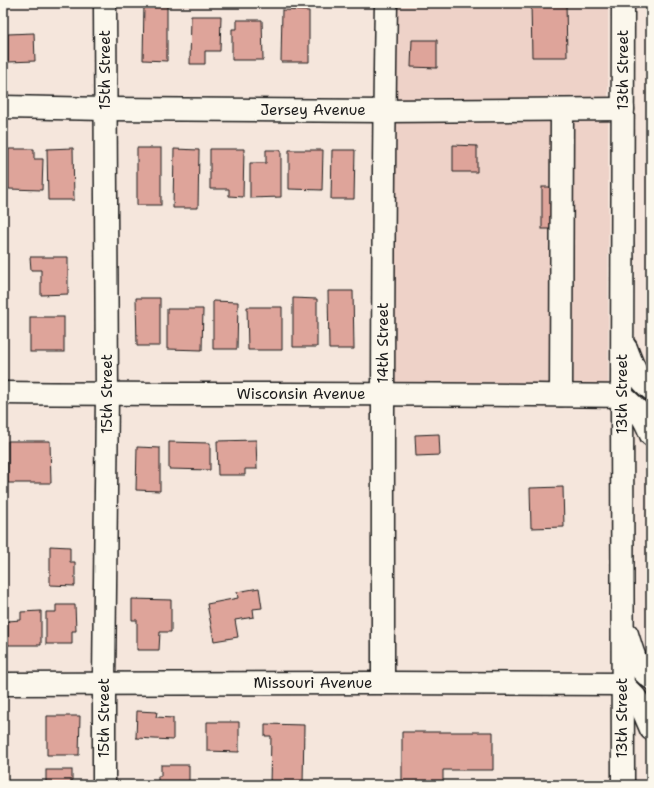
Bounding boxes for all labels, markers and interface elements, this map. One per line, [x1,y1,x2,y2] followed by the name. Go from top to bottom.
[95,30,115,110] street label: 15th Street
[613,30,633,110] street label: 13th Street
[260,100,366,120] street label: Jersey Avenue
[373,303,393,383] street label: 14th Street
[97,354,117,434] street label: 15th Street
[612,354,632,434] street label: 13th Street
[236,384,366,404] street label: Wisconsin Avenue
[253,673,373,693] street label: Missouri Avenue
[94,678,114,758] street label: 15th Street
[612,678,632,758] street label: 13th Street

